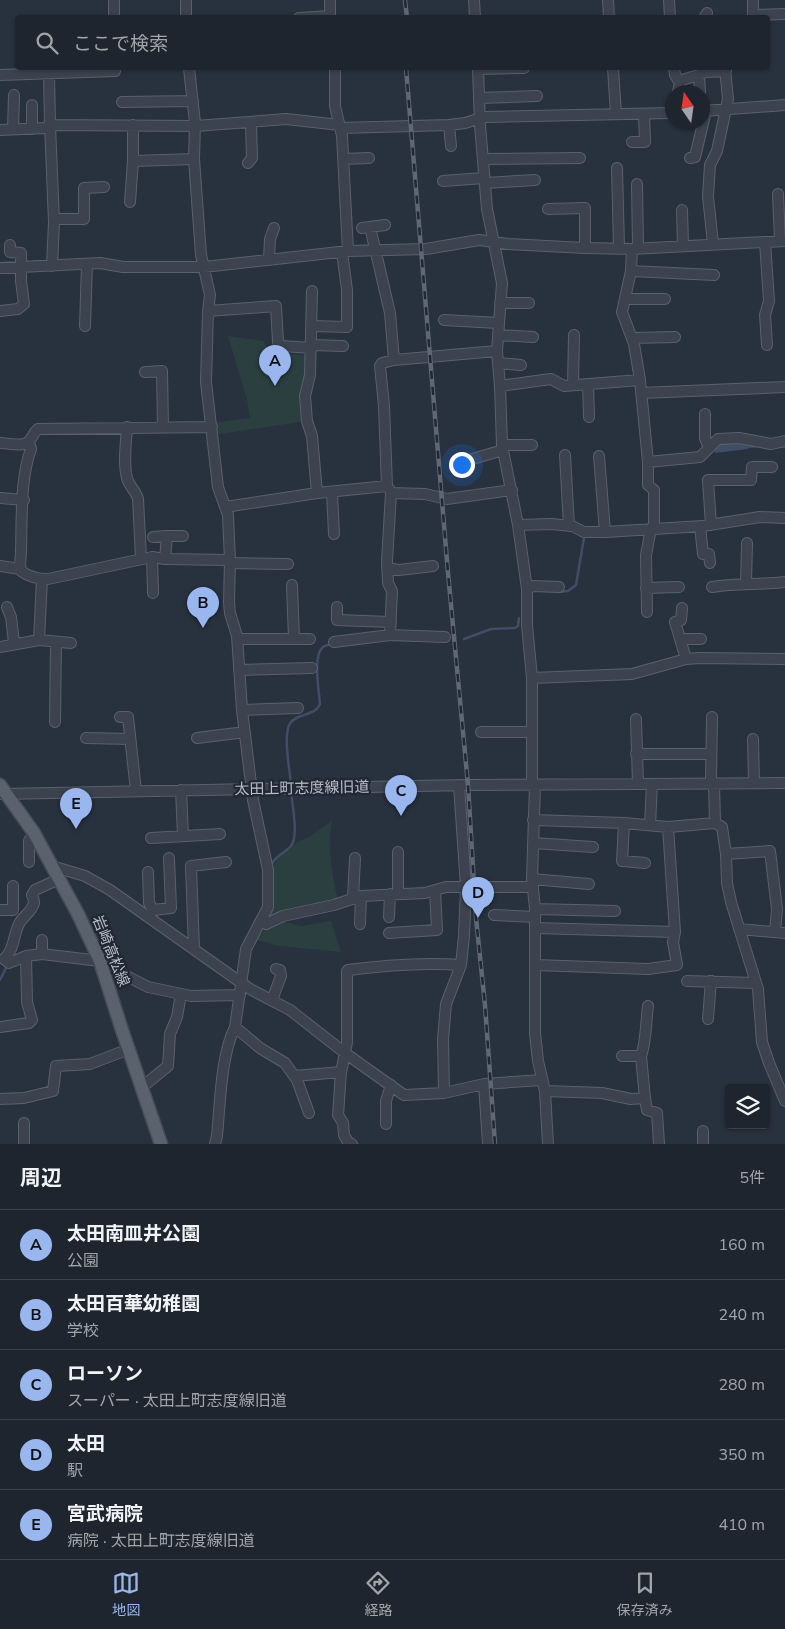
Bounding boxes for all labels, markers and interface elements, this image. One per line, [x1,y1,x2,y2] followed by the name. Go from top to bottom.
[15,15,770,70] search box
[33,29,61,57] icon: search
[73,31,168,57] text: ここで検索
[665,85,710,130] north arrow
[259,345,291,386] pin: A
[449,452,475,478] your location
[187,587,219,628] pin: B
[385,775,417,816] pin: C
[234,777,370,799] street label: 太田上町志度線旧道
[60,788,92,829] pin: E
[462,877,494,918] pin: D
[88,912,134,990] street label: 岩崎高松線
[725,1084,770,1129] map controls
[725,1084,770,1129] button: layers
[20,1164,62,1192] text: 周辺
[739,1167,765,1189] text: 5件
[67,1221,200,1247] text: 太田南皿井公園
[30,1234,42,1256] text: A
[718,1234,765,1256] text: 160 m
[67,1250,99,1272] text: 公園
[67,1291,200,1317] text: 太田百華幼稚園
[30,1304,42,1326] text: B
[718,1304,765,1326] text: 240 m
[67,1320,99,1342] text: 学校
[67,1361,143,1387] text: ローソン
[31,1374,41,1396] text: C
[718,1374,765,1396] text: 280 m
[67,1390,287,1412] text: スーパー · 太田上町志度線旧道
[67,1431,105,1457] text: 太田
[30,1444,42,1466] text: D
[718,1444,765,1466] text: 350 m
[67,1460,83,1482] text: 駅
[67,1501,143,1527] text: 宮武病院
[31,1514,41,1536] text: E
[718,1514,765,1536] text: 410 m
[67,1530,255,1552] text: 病院 · 太田上町志度線旧道
[112,1569,140,1620] tab: 地図
[364,1569,392,1620] tab: 経路
[617,1569,673,1620] tab: 保存済み

